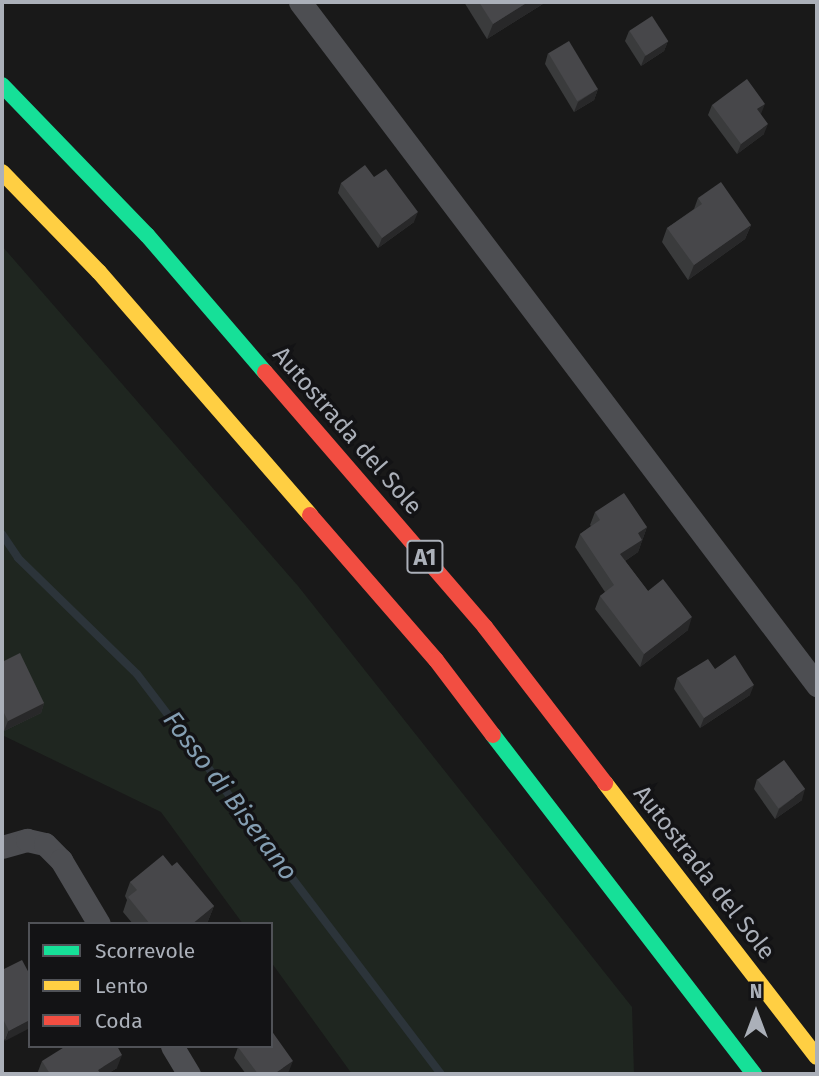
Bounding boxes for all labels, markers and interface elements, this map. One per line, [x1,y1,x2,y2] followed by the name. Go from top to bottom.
[266,341,428,521] street label: Autostrada del Sole
[406,538,444,576] road number: A1
[156,705,304,887] water label: Fosso di Biserano
[627,780,781,966] street label: Autostrada del Sole
[28,922,273,1048] legend
[95,938,195,964] text: Scorrevole
[95,973,148,999] text: Lento
[721,978,791,1048] north arrow
[750,980,762,1003] text: N
[95,1008,143,1034] text: Coda

